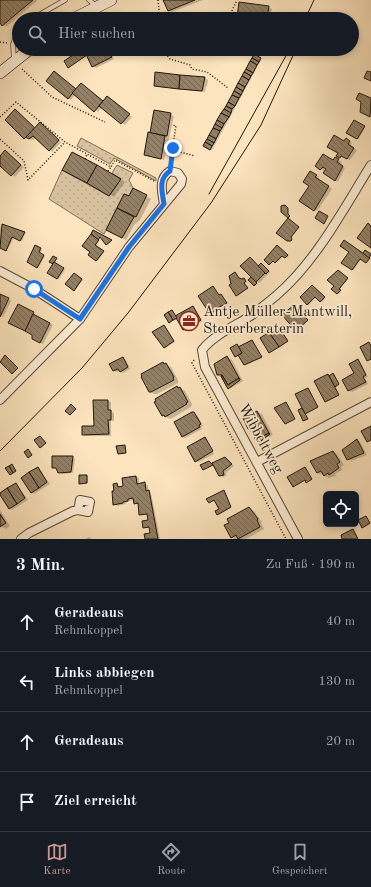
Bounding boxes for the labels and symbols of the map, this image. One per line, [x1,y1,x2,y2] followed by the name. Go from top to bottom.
[164,139,182,157] route end
[25,280,43,298] route start
[203,305,352,337] place label: Antje Müller-Mantwill, Steuerberaterin
[178,310,200,332] office icon: Antje Müller-Mantwill, Steuerberaterin
[235,402,285,476] street label: Wibbeltweg

